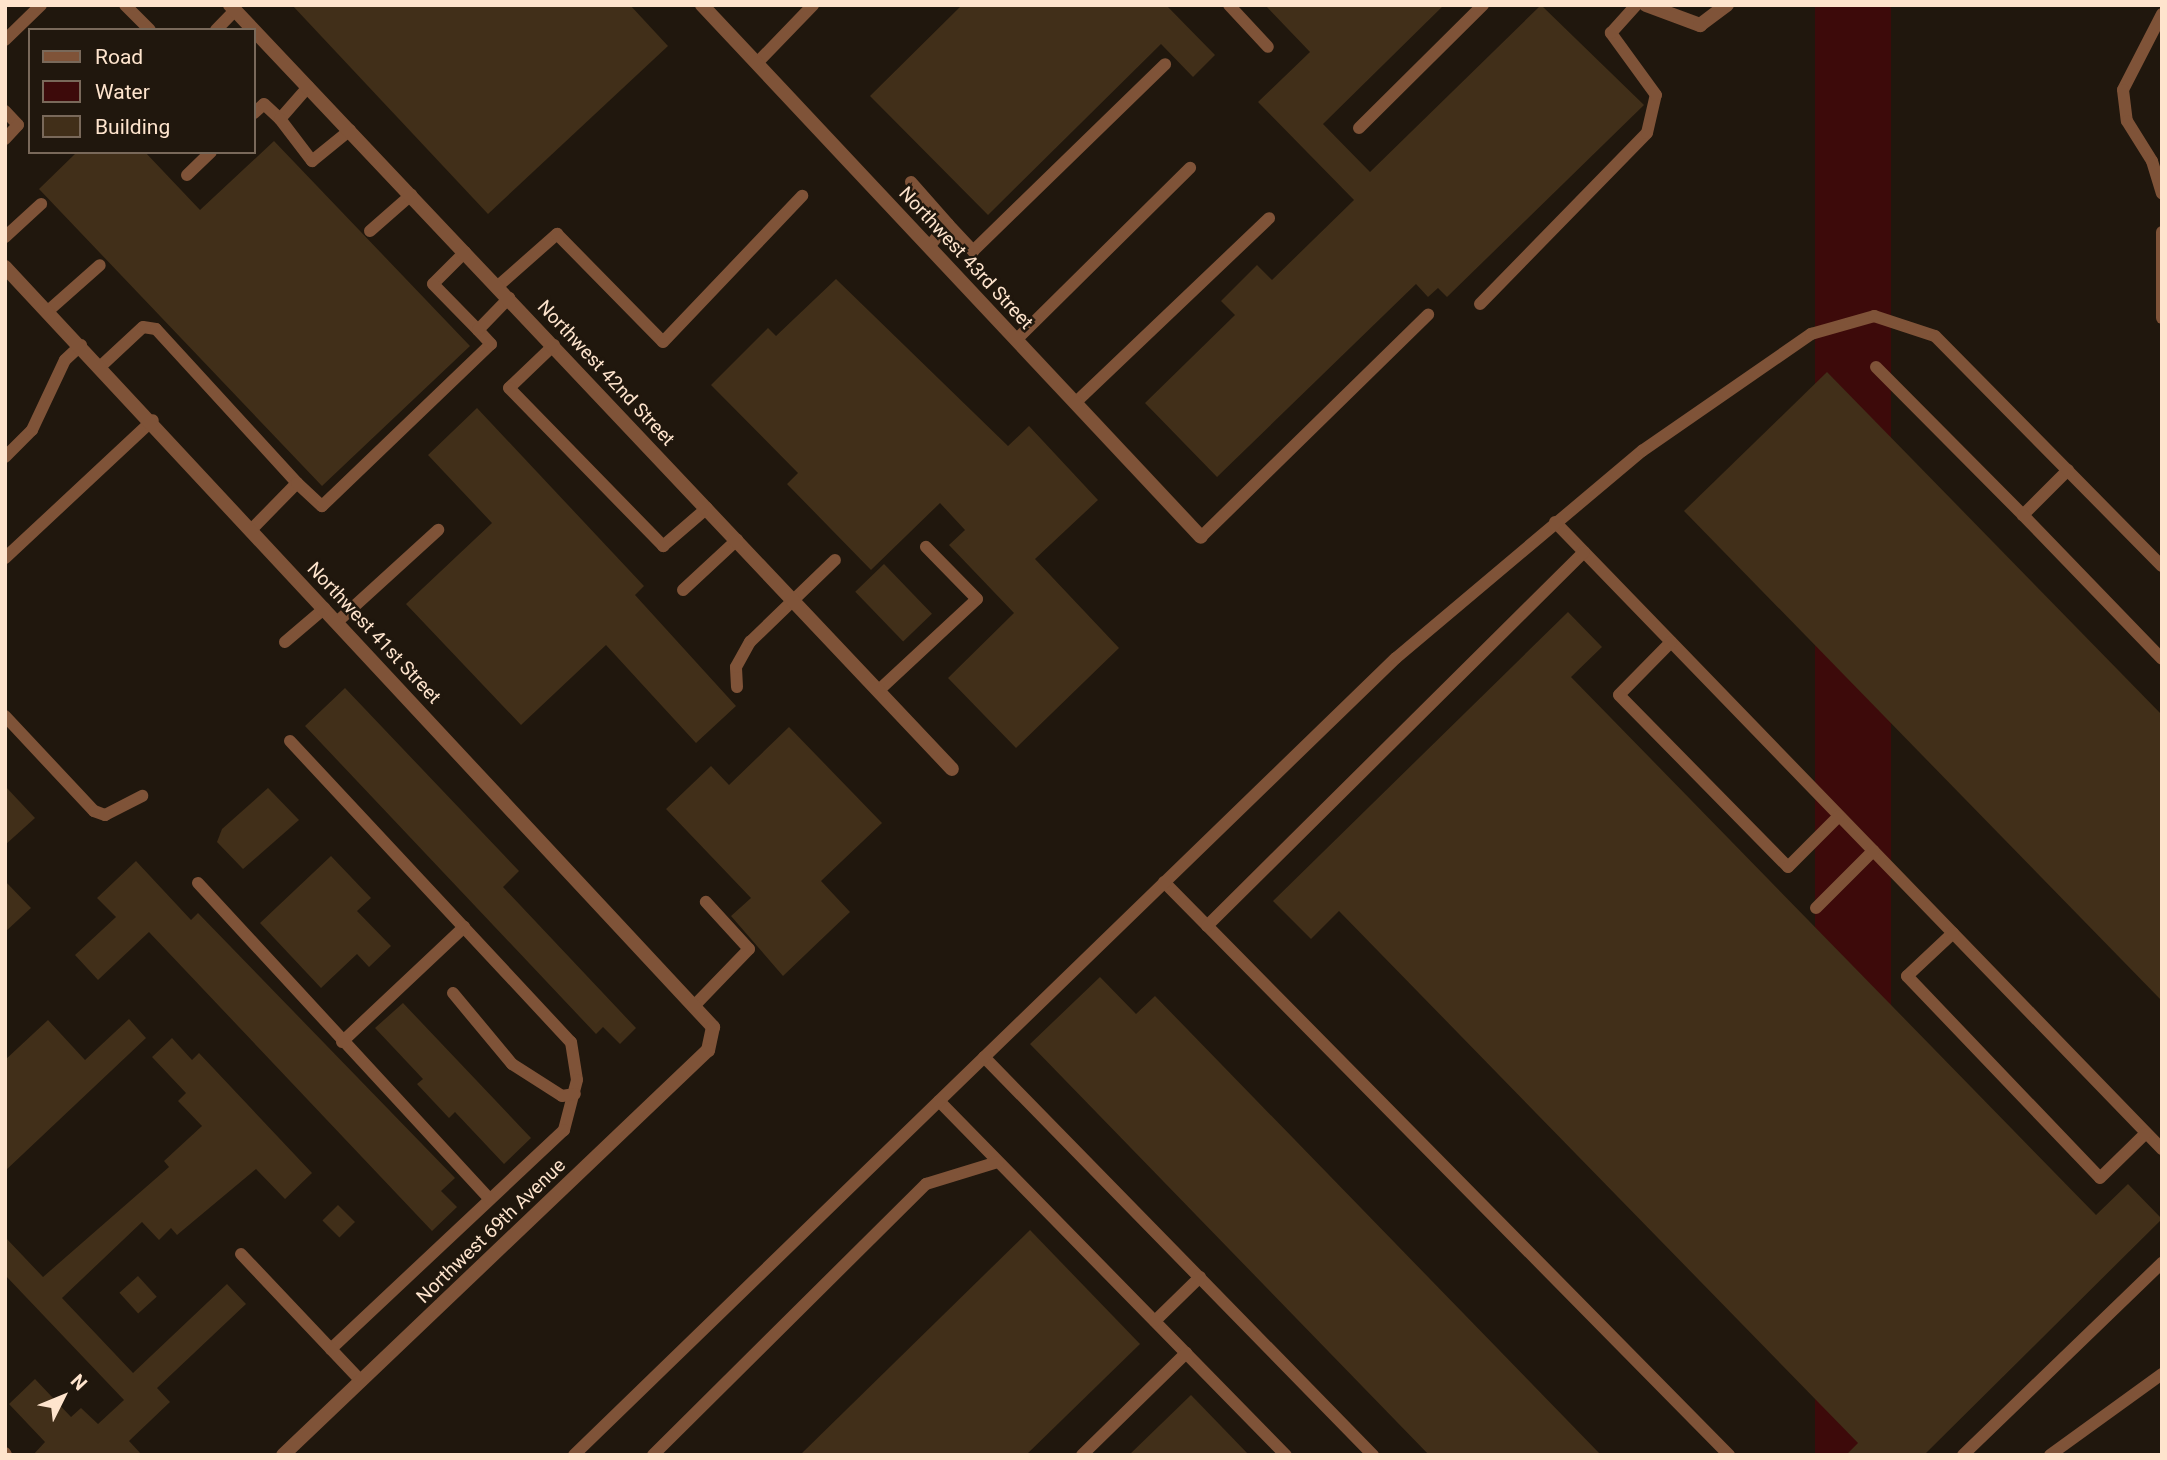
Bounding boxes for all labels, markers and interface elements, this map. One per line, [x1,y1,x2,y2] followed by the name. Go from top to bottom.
[28,28,256,154] legend
[95,45,143,69] text: Road
[95,80,150,104] text: Water
[95,115,170,139] text: Building
[894,182,1038,334] street label: Northwest 43rd Street
[533,296,679,450] street label: Northwest 42nd Street
[302,557,446,709] street label: Northwest 41st Street
[412,1154,570,1308] street label: Northwest 69th Avenue
[28,1362,98,1432] north arrow
[66,1370,92,1395] text: N

